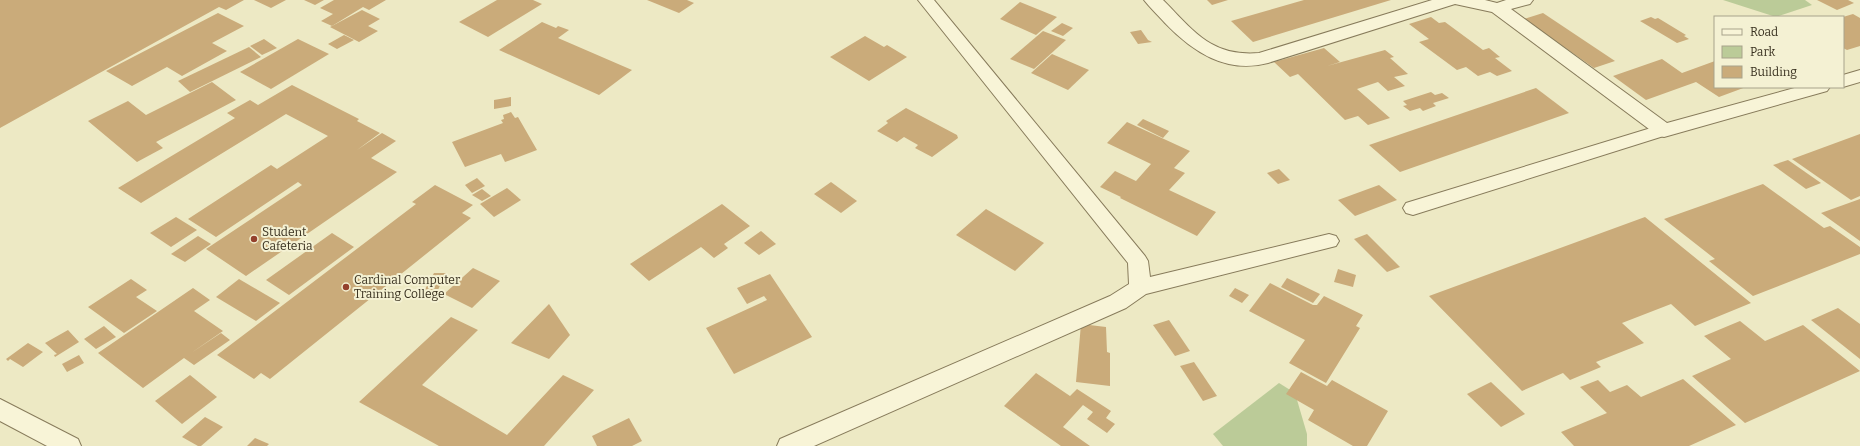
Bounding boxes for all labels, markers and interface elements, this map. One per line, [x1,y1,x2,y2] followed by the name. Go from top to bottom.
[1714,16,1844,88] legend
[1750,25,1778,39] text: Road
[1750,45,1776,59] text: Park
[1750,65,1797,79] text: Building
[262,225,313,253] place label: Student Cafeteria
[249,234,259,244] marker: Student Cafeteria
[354,273,461,301] place label: Cardinal Computer Training College
[341,282,351,292] marker: Cardinal Computer Training College

